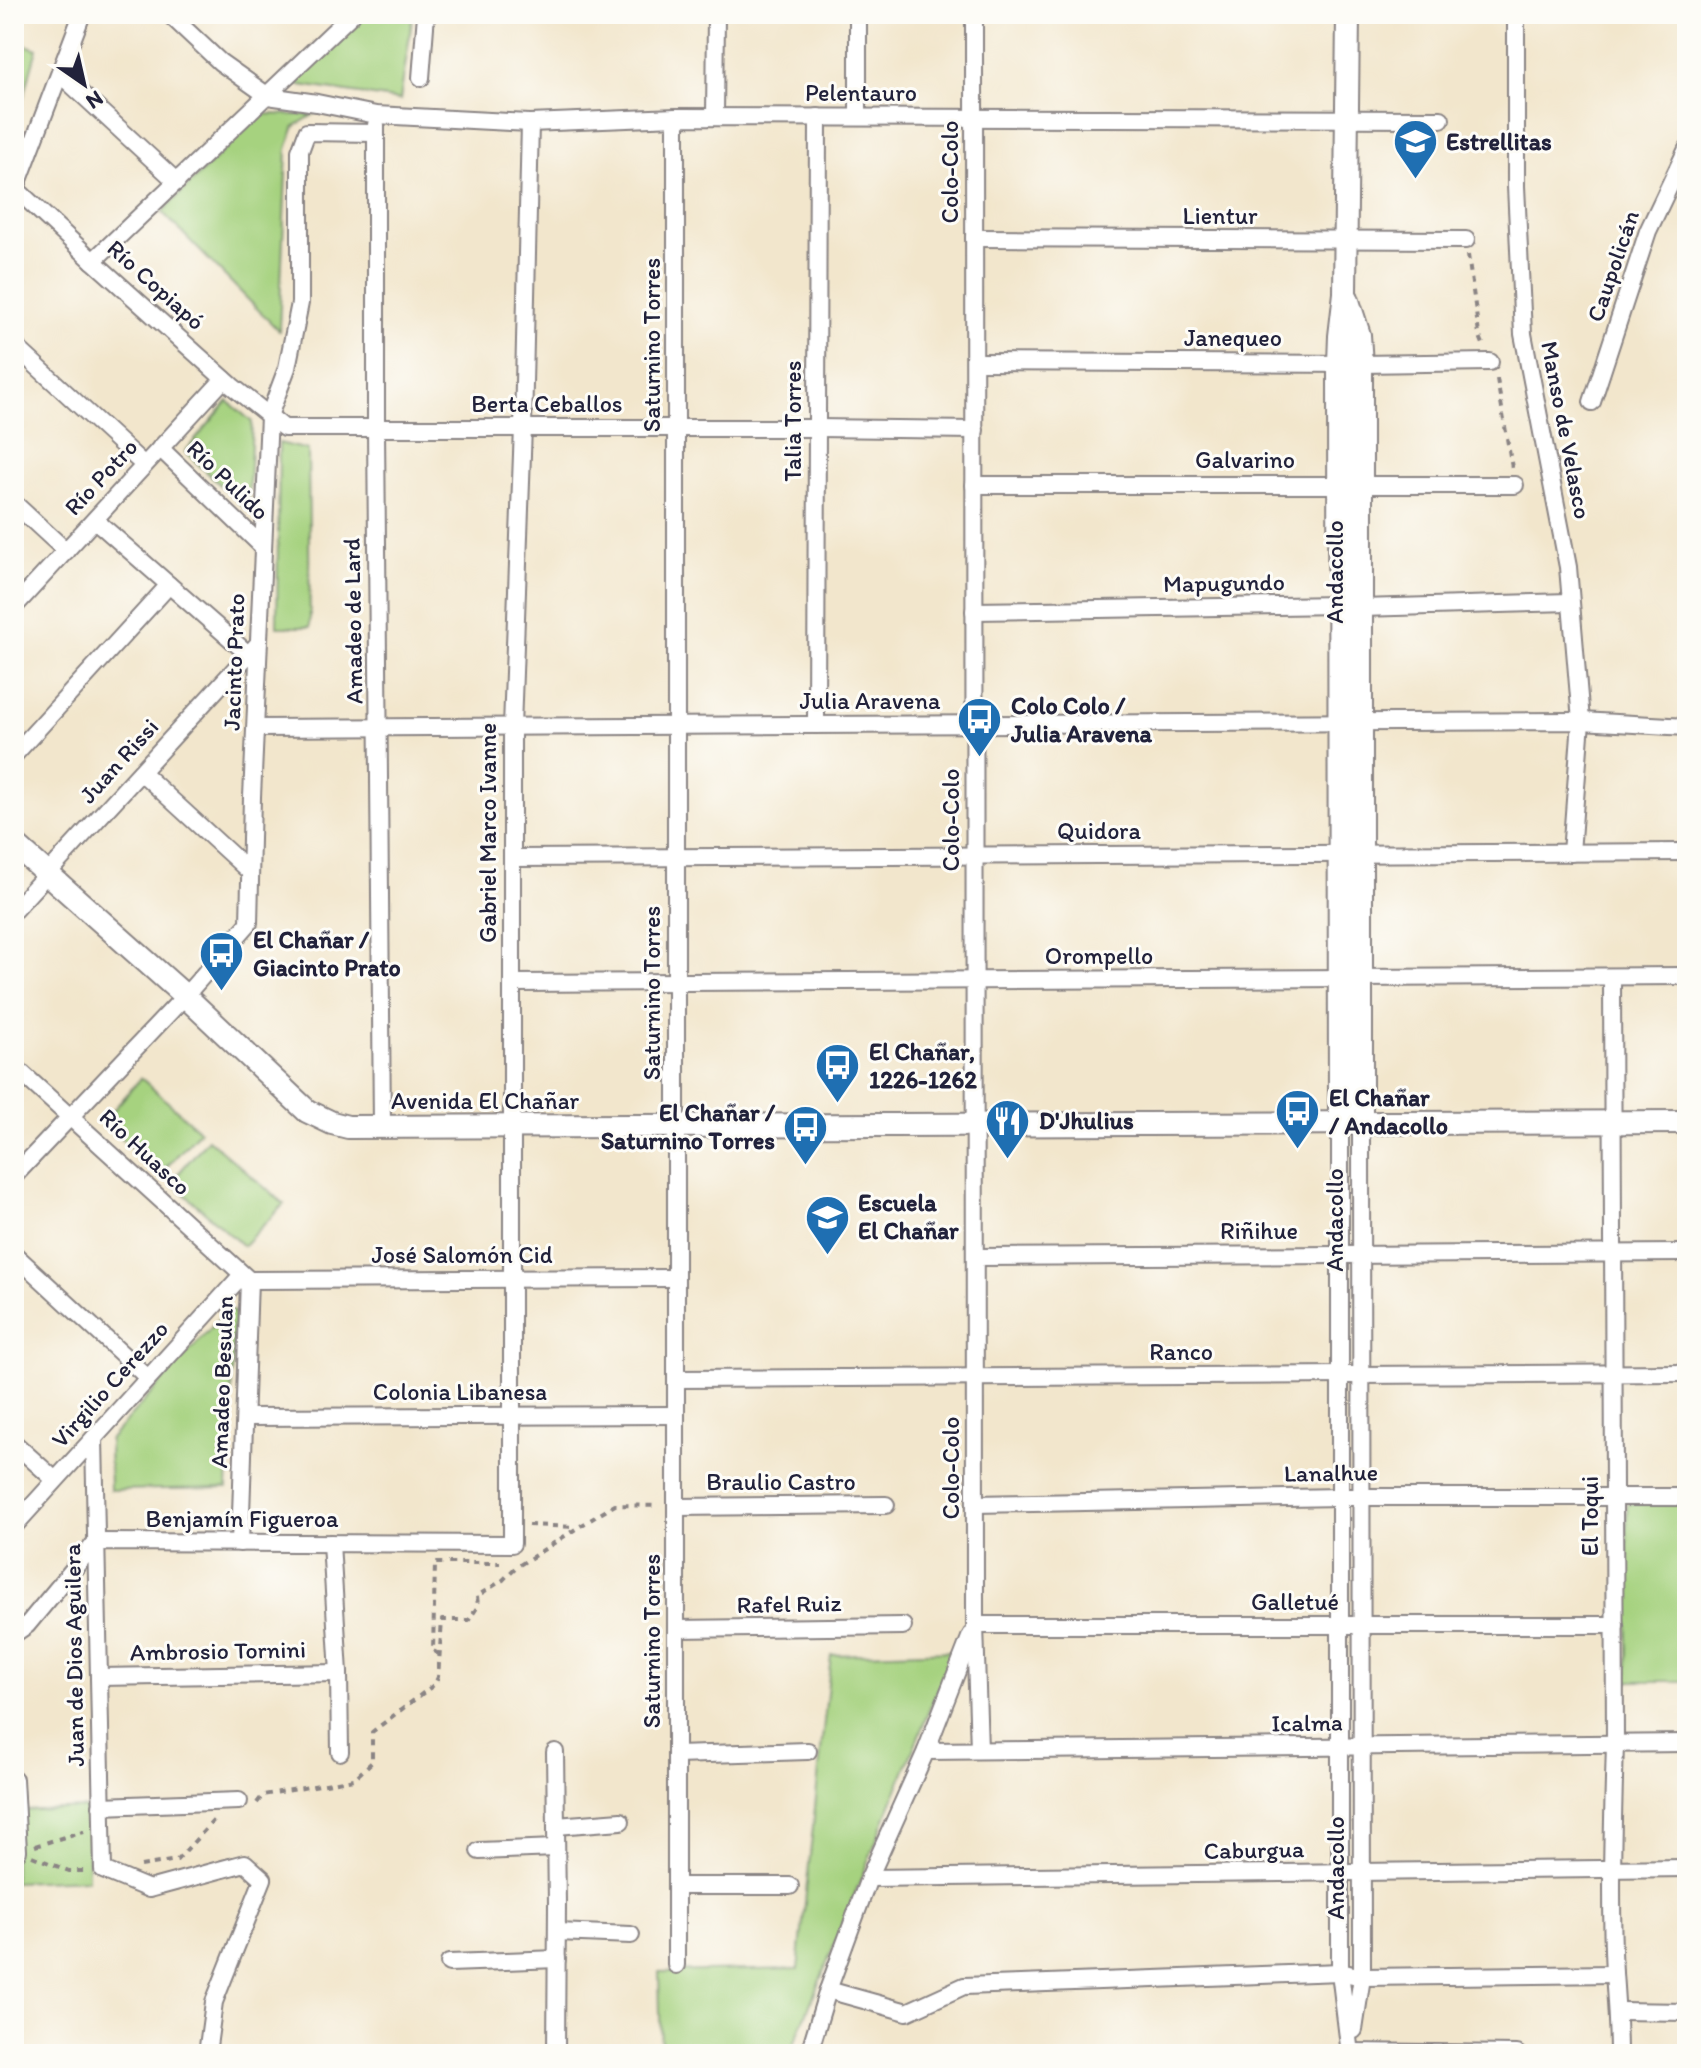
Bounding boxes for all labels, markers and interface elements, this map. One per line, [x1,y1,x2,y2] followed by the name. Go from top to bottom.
[44,44,124,124] north arrow
[805,78,917,107] street label: Pelentauro
[81,85,109,116] text: N
[1391,118,1439,181] school or university icon: Estrellitas
[935,120,964,224] street label: Colo-Colo
[1446,127,1552,156] place label: Estrellitas
[1182,201,1258,230] street label: Lientur
[1580,206,1645,325] street label: Caupolicán
[102,233,211,336] street label: Río Copiapó
[637,258,666,432] street label: Saturnino Torres
[1184,323,1282,352] street label: Janequeo
[1535,339,1598,521] street label: Manso de Velasco
[778,361,807,481] street label: Talia Torres
[471,389,623,418] street label: Berta Ceballos
[58,432,143,521] street label: Río Potro
[181,433,276,526] street label: Río Pulido
[1195,445,1295,474] street label: Galvarino
[1320,520,1349,624] street label: Andacollo
[337,538,368,704] street label: Amadeo de Lard
[1163,567,1285,598] street label: Mapugundo
[217,593,250,731] street label: Jacinto Prato
[799,686,941,715] street label: Julia Aravena
[1010,691,1153,748] place label: Colo Colo / Julia Aravena
[956,696,1004,759] bus stop icon: Colo Colo / Julia Aravena
[73,712,164,809] street label: Juan Rissi
[473,723,502,943] street label: Gabriel Marco Ivanne
[936,768,965,872] street label: Colo-Colo
[1057,816,1141,845] street label: Quidora
[637,906,666,1080] street label: Saturnino Torres
[253,925,401,982] place label: El Chañar / Giacinto Prato
[198,930,246,993] bus stop icon: El Chañar / Giacinto Prato
[1045,941,1153,970] street label: Orompello
[869,1037,977,1094] place label: El Chañar, 1226-1262
[814,1042,862,1105] bus stop icon: El Chañar, 1226-1262
[1328,1083,1448,1140] place label: El Chañar / Andacollo
[391,1086,579,1115] street label: Avenida El Chañar
[1274,1088,1322,1151] bus stop icon: El Chañar / Andacollo
[984,1097,1032,1160] restaurant icon: D'Jhulius
[601,1098,776,1155] place label: El Chañar / Saturnino Torres
[94,1102,197,1201] street label: Río Huasco
[782,1103,830,1166] bus stop icon: El Chañar / Saturnino Torres
[1039,1106,1134,1135] place label: D'Jhulius
[1320,1168,1349,1272] street label: Andacollo
[858,1188,959,1245] place label: Escuela El Chañar
[803,1193,851,1256] school or university icon: Escuela El Chañar
[1220,1216,1298,1245] street label: Riñihue
[371,1240,553,1269] street label: José Salomón Cid
[204,1295,239,1469] street label: Amadeo Besulan
[45,1314,174,1453] street label: Virgilio Cerezzo
[1149,1337,1213,1366] street label: Ranco
[373,1377,547,1406] street label: Colonia Libanesa
[936,1416,965,1520] street label: Colo-Colo
[1284,1457,1378,1488] street label: Lanalhue
[706,1467,856,1496] street label: Braulio Castro
[1575,1476,1604,1556] street label: El Toqui
[145,1504,339,1533] street label: Benjamín Figueroa
[57,1543,90,1767] street label: Juan de Dios Aguilera
[637,1554,666,1728] street label: Saturnino Torres
[1251,1587,1339,1616] street label: Galletué
[736,1588,842,1619] street label: Rafel Ruiz
[130,1634,306,1667] street label: Ambrosio Tornini
[1271,1707,1343,1738] street label: Icalma
[1321,1816,1350,1920] street label: Andacollo
[1203,1834,1305,1865] street label: Caburgua

